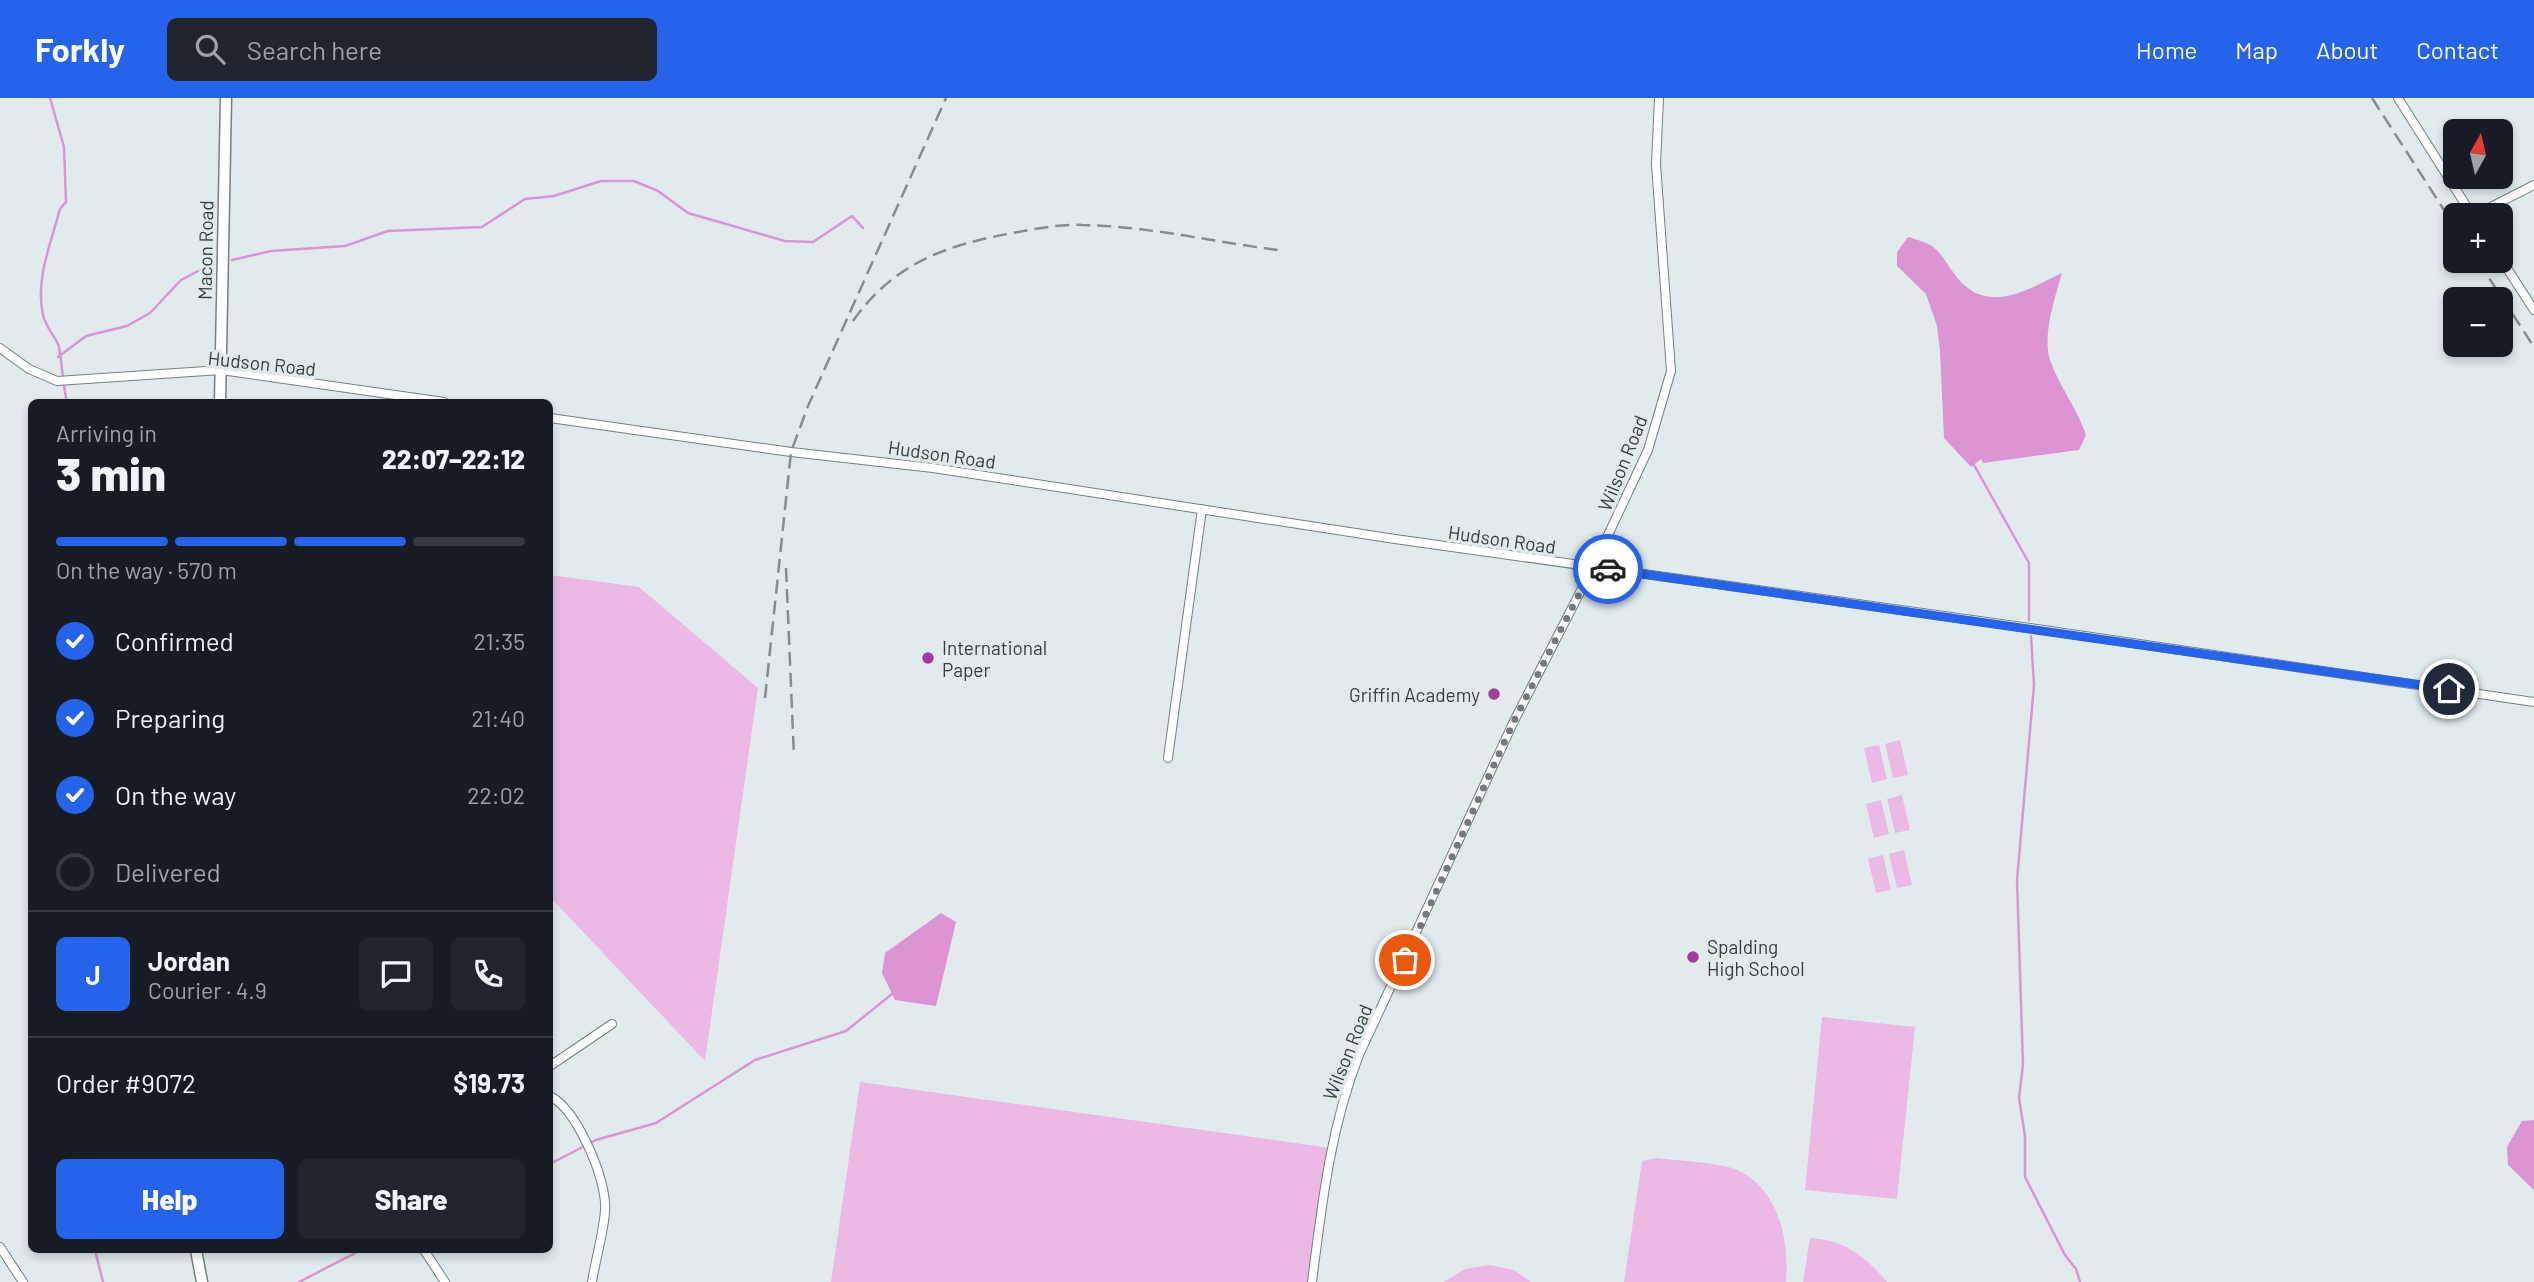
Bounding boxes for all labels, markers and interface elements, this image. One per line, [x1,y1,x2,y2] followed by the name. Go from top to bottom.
[167,18,657,81] search box
[35,29,125,69] text: Forkly
[191,30,229,68] icon: search
[247,34,382,65] text: Search here
[2136,35,2197,64] text: Home
[2235,35,2278,64] text: Map
[2316,35,2378,64] text: About
[2416,35,2499,64] text: Contact
[2443,119,2513,189] north arrow
[2443,119,2513,357] map controls
[193,200,217,300] street label: Macon Road
[2443,203,2513,273] button: +
[2443,287,2513,357] button: −
[207,346,317,380] street label: Hudson Road
[1592,412,1652,514] street label: Wilson Road
[56,419,157,447] text: Arriving in
[887,435,997,473] street label: Hudson Road
[382,443,525,474] text: 22:07–22:12
[56,445,166,500] text: 3 min
[1447,520,1557,558] street label: Hudson Road
[1573,534,1643,604] courier
[1589,550,1627,588] icon: car
[56,556,237,584] text: On the way · 570 m
[56,622,94,660] icon: check
[115,625,234,656] text: Confirmed
[473,627,525,655] text: 21:35
[942,636,1047,681] place label: International Paper
[920,650,936,666] marker: International Paper
[2419,659,2479,719] pin
[2430,670,2468,708] icon: home
[1349,683,1480,706] place label: Griffin Academy
[1486,686,1502,702] marker: Griffin Academy
[56,699,94,737] icon: check
[115,702,225,733] text: Preparing
[471,704,525,732] text: 21:40
[56,776,94,814] icon: check
[115,779,236,810] text: On the way
[467,781,525,809] text: 22:02
[115,856,221,887] text: Delivered
[1375,930,1435,990] pin
[1707,935,1805,980] place label: Spalding High School
[359,937,433,1011] button: chat
[451,937,525,1011] button: phone
[1386,941,1424,979] icon: bag
[148,945,230,976] text: Jordan
[1685,949,1701,965] marker: Spalding High School
[85,959,101,990] text: J
[148,976,267,1004] text: Courier · 4.9
[1317,1001,1377,1103] street label: Wilson Road
[56,1067,196,1098] text: Order #9072
[453,1067,525,1098] text: $19.73
[56,1159,284,1239] button: Help
[298,1159,525,1239] button: Share

